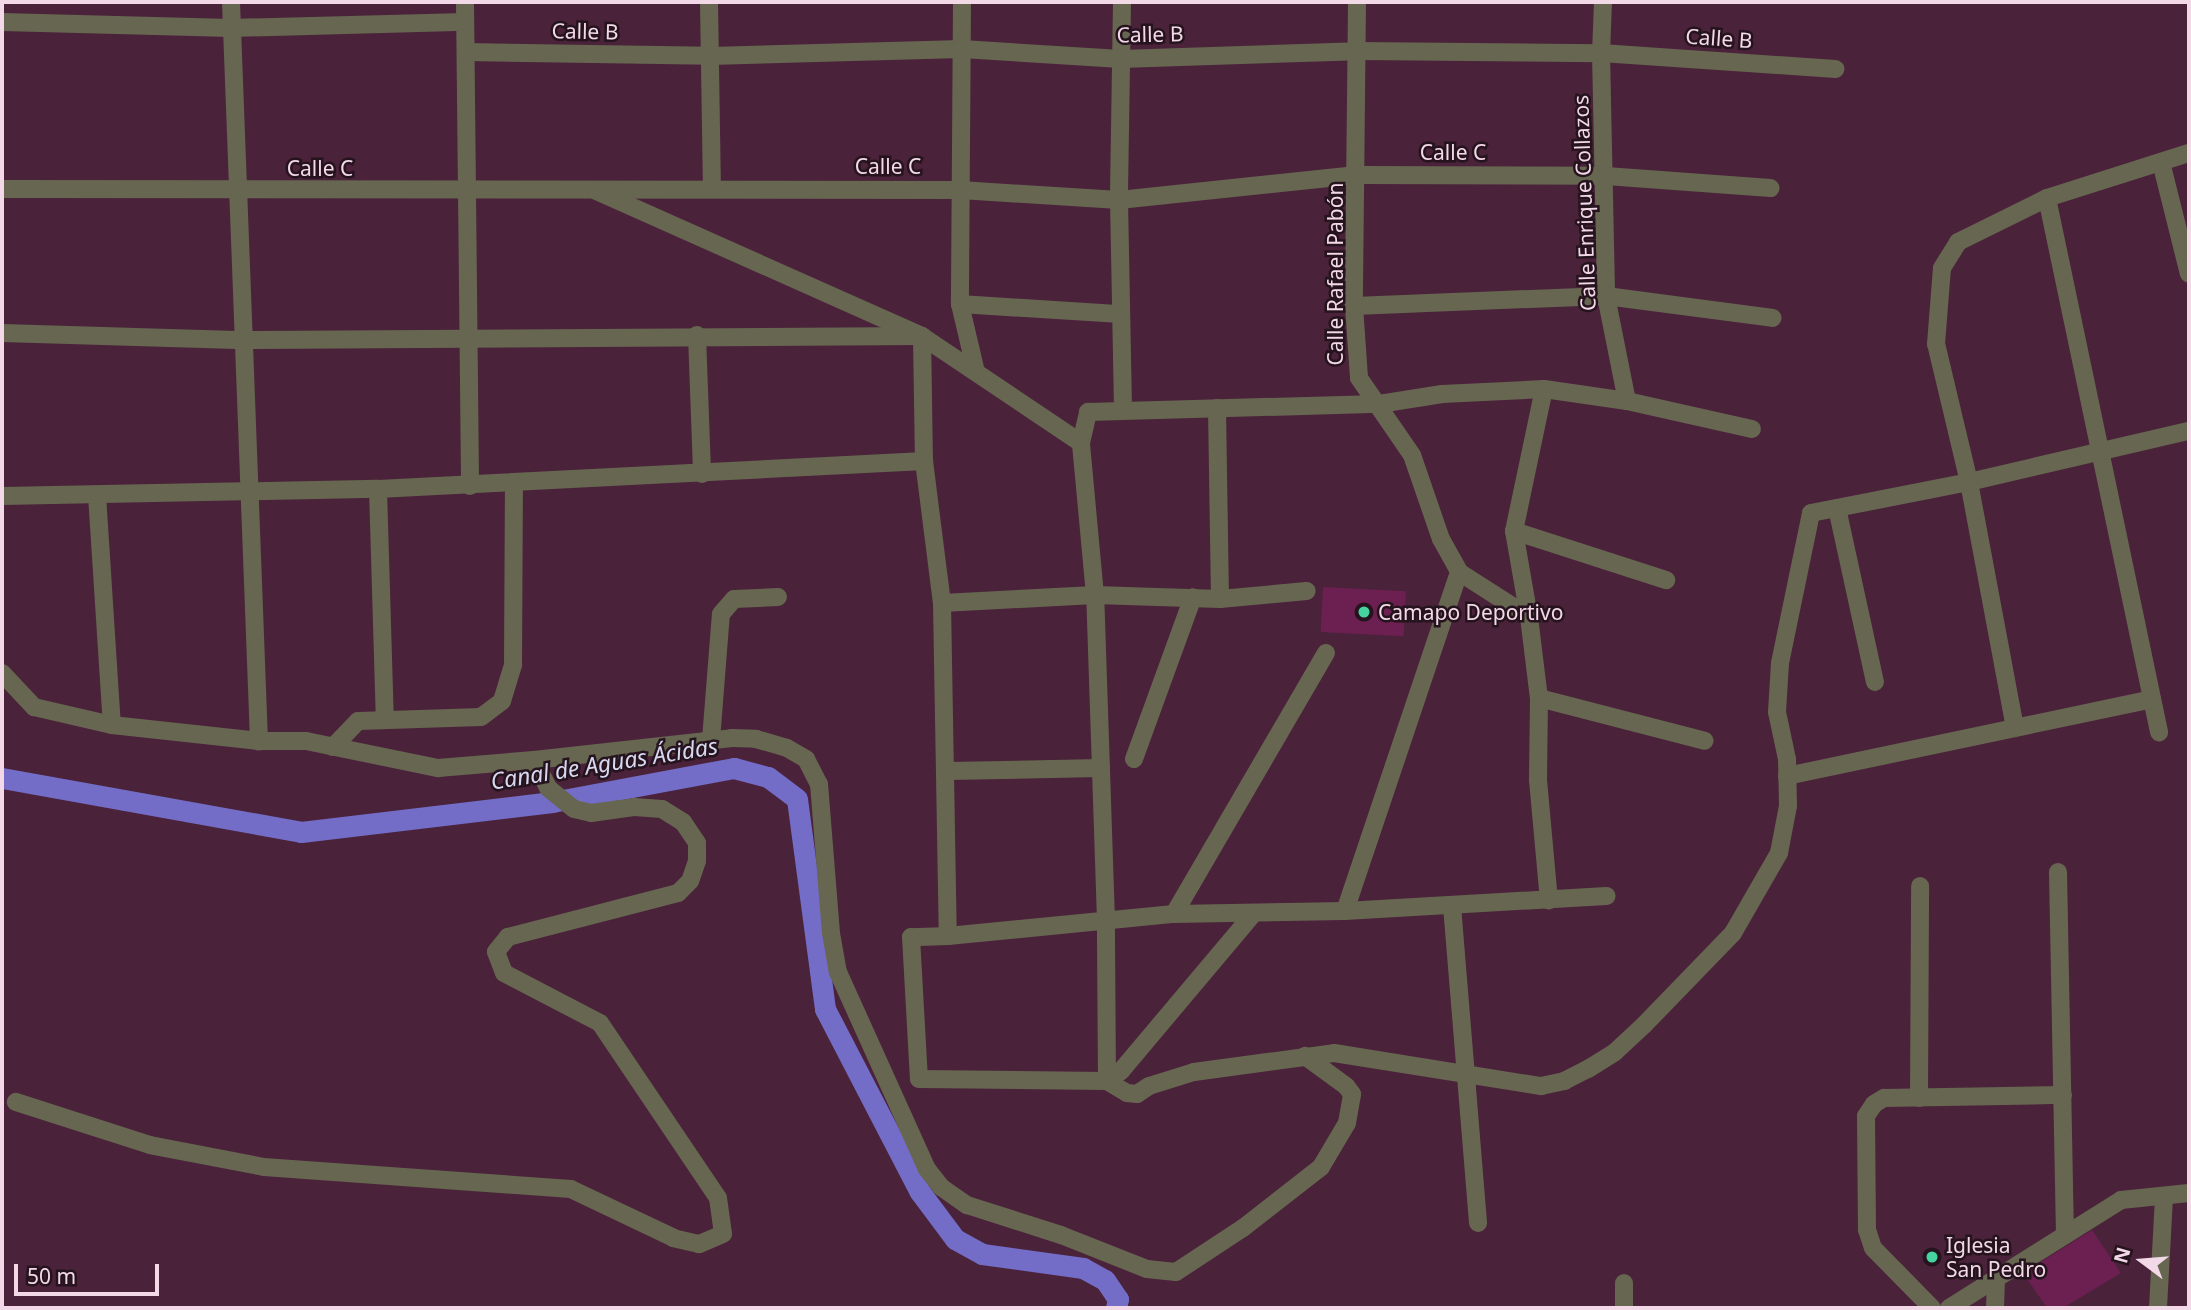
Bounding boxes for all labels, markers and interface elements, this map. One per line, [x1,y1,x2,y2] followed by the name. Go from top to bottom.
[551,18,619,44] street label: Calle B
[1116,21,1184,47] street label: Calle B
[1685,23,1753,53] street label: Calle B
[1568,94,1600,312] street label: Calle Enrique Collazos
[1420,139,1486,165] street label: Calle C
[855,153,921,179] street label: Calle C
[287,155,353,181] street label: Calle C
[1322,183,1348,365] street label: Calle Rafael Pabón
[1378,599,1563,625] place label: Camapo Deportivo
[1356,604,1372,620] marker: Camapo Deportivo
[488,731,720,795] water label: Canal de Aguas Ácidas
[2107,1226,2177,1296] north arrow
[1946,1232,2046,1282] place label: Iglesia San Pedro
[2107,1244,2136,1266] text: N
[1924,1249,1940,1265] marker: Iglesia San Pedro
[18,1250,163,1294] scale bar
[27,1262,76,1290] text: 50 m

